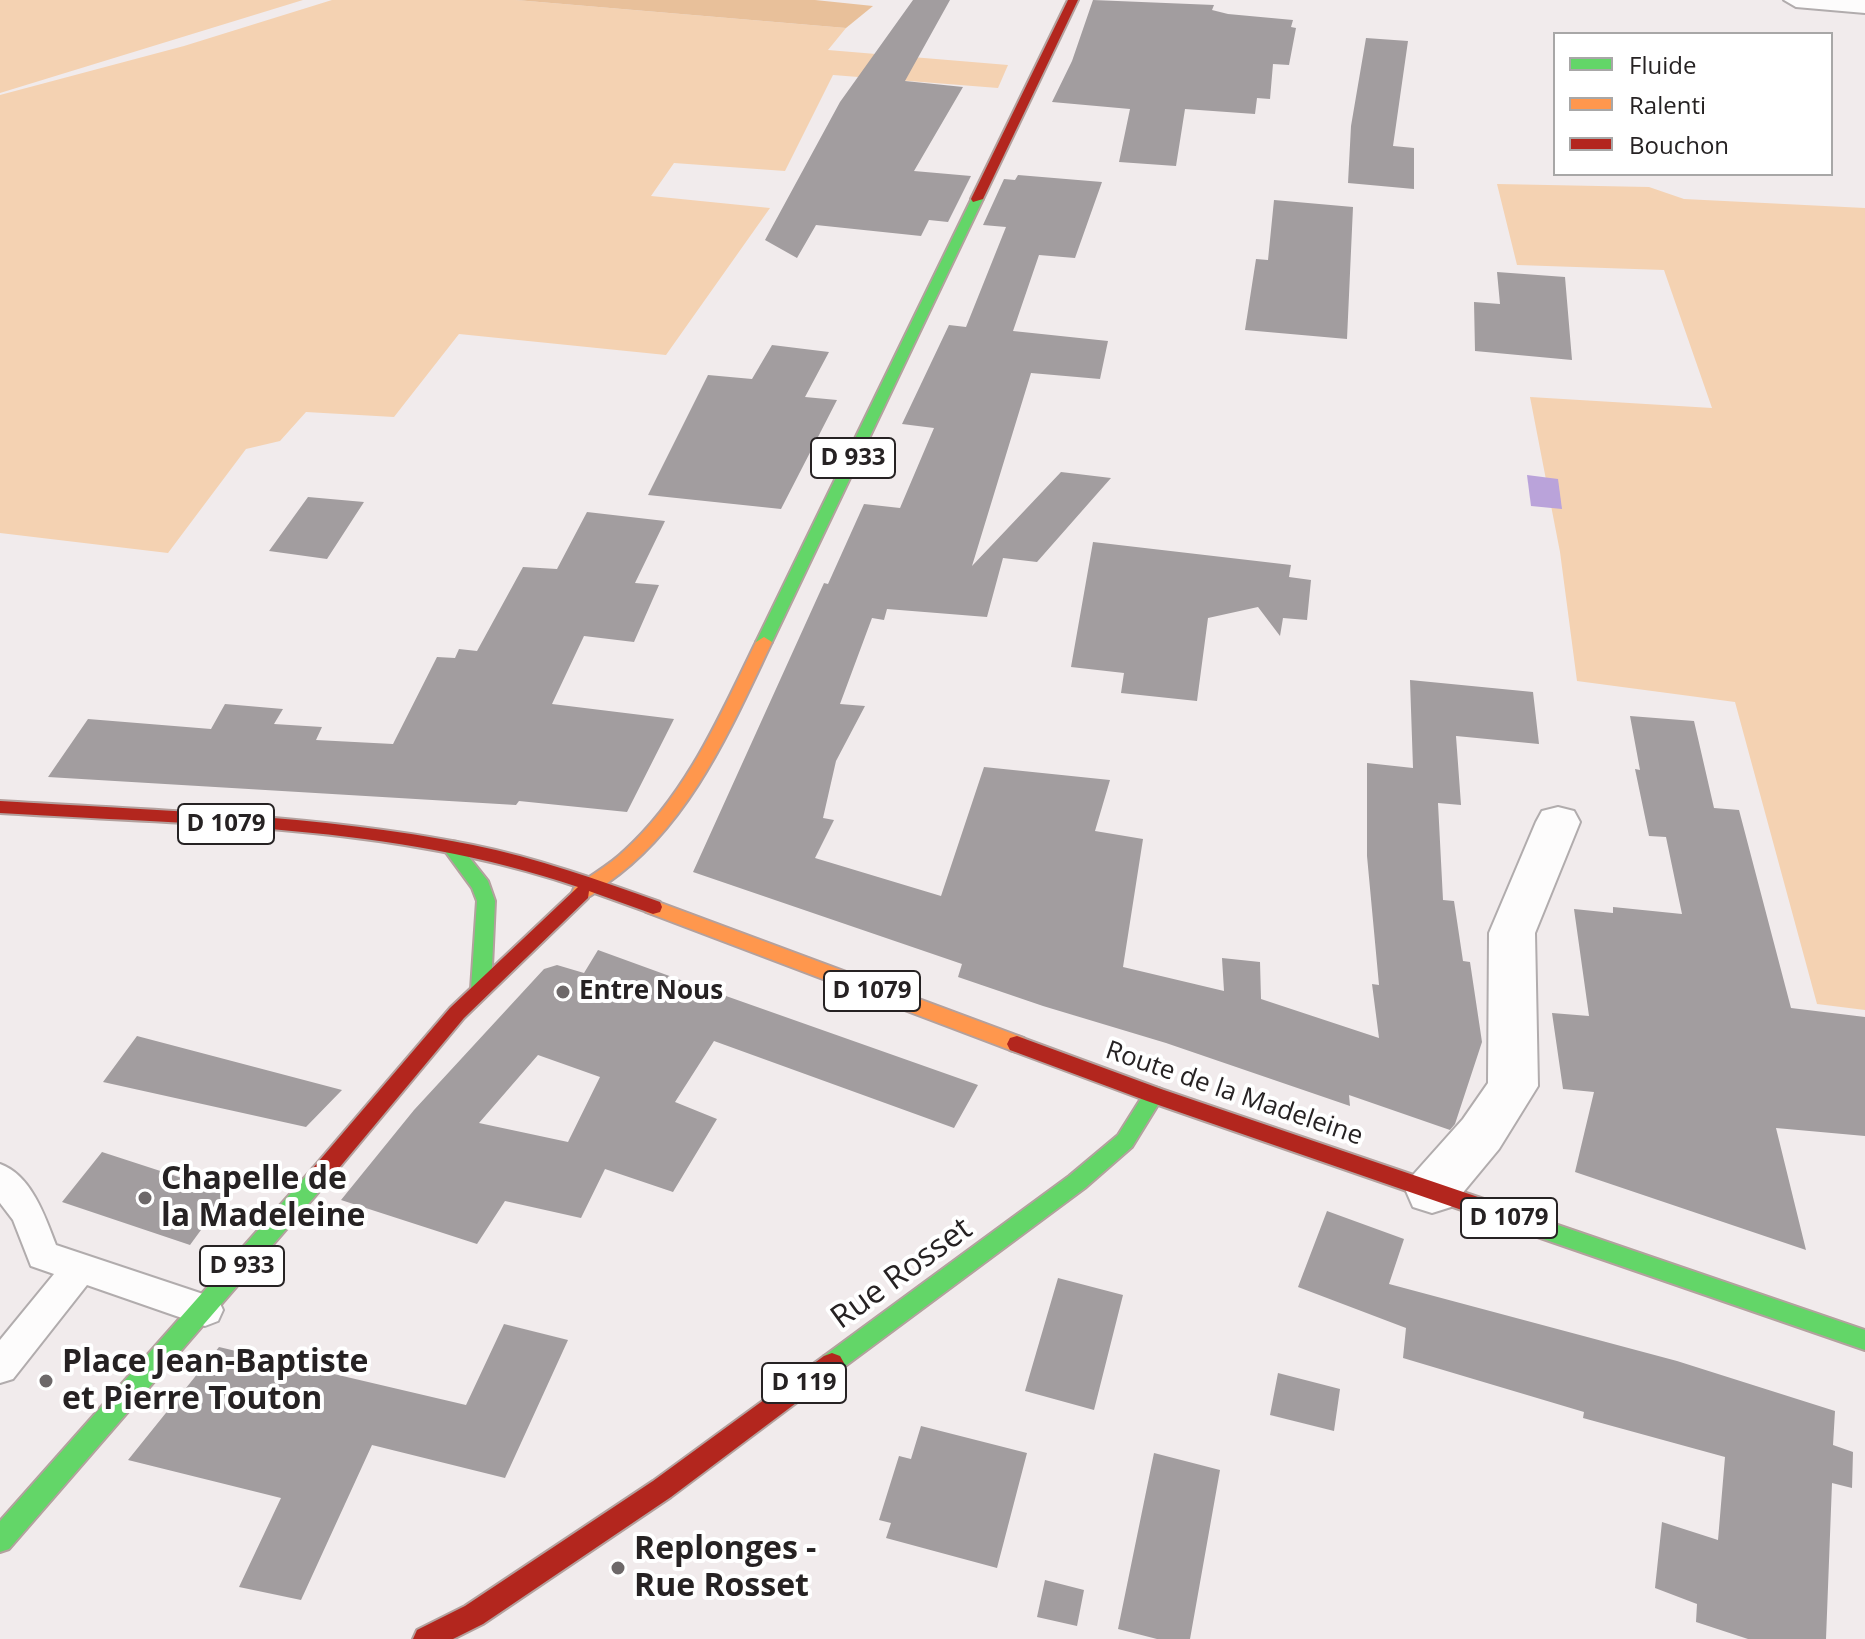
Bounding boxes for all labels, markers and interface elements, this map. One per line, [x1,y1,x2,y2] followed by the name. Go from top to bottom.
[1553,32,1833,176] legend
[1629,48,1696,81] text: Fluide
[1629,88,1706,121] text: Ralenti
[1629,128,1729,161] text: Bouchon
[811,438,895,478] road number: D 933
[178,804,274,844] road number: D 1079
[824,971,920,1011] road number: D 1079
[579,976,723,1008] place label: Entre Nous
[554,983,572,1001] marker: Entre Nous
[1101,1035,1367,1153] street label: Route de la Madeleine
[161,1161,365,1236] place label: Chapelle de la Madeleine
[136,1189,154,1207] marker: Chapelle de la Madeleine
[1461,1198,1557,1238] road number: D 1079
[824,1210,980,1338] street label: Rue Rosset
[200,1246,284,1286] road number: D 933
[62,1344,368,1419] place label: Place Jean-Baptiste et Pierre Touton
[762,1363,846,1403] road number: D 119
[37,1372,55,1390] marker: Place Jean-Baptiste et Pierre Touton
[634,1531,816,1606] place label: Replonges - Rue Rosset
[609,1559,627,1577] marker: Replonges - Rue Rosset

